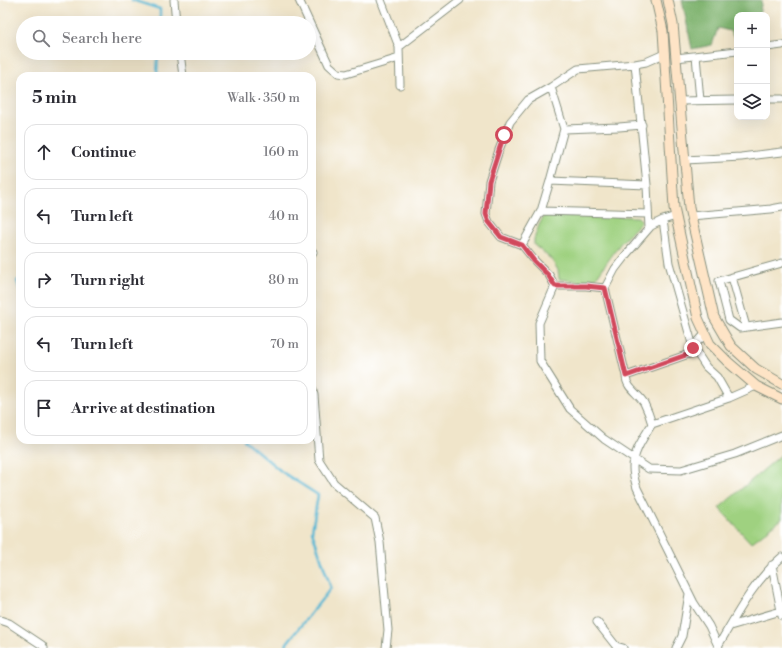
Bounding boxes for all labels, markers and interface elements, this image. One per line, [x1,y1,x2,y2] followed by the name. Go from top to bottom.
[734,12,770,120] map controls
[734,12,770,48] button: +
[16,16,316,60] search box
[30,27,52,49] icon: search
[62,29,142,48] text: Search here
[734,48,770,84] button: −
[734,84,770,120] button: layers
[32,87,77,109] text: 5 min
[227,90,300,106] text: Walk · 350 m
[495,126,513,144] route start
[33,141,55,163] icon: ahead
[71,143,136,162] text: Continue
[263,144,299,160] text: 160 m
[33,205,55,227] icon: left
[71,207,133,226] text: Turn left
[269,208,299,224] text: 40 m
[33,269,55,291] icon: right
[71,271,145,290] text: Turn right
[268,272,299,288] text: 80 m
[33,333,55,355] icon: left
[71,335,133,354] text: Turn left
[270,336,299,352] text: 70 m
[684,339,702,357] route end
[33,397,55,419] icon: arrive
[71,399,215,418] text: Arrive at destination

